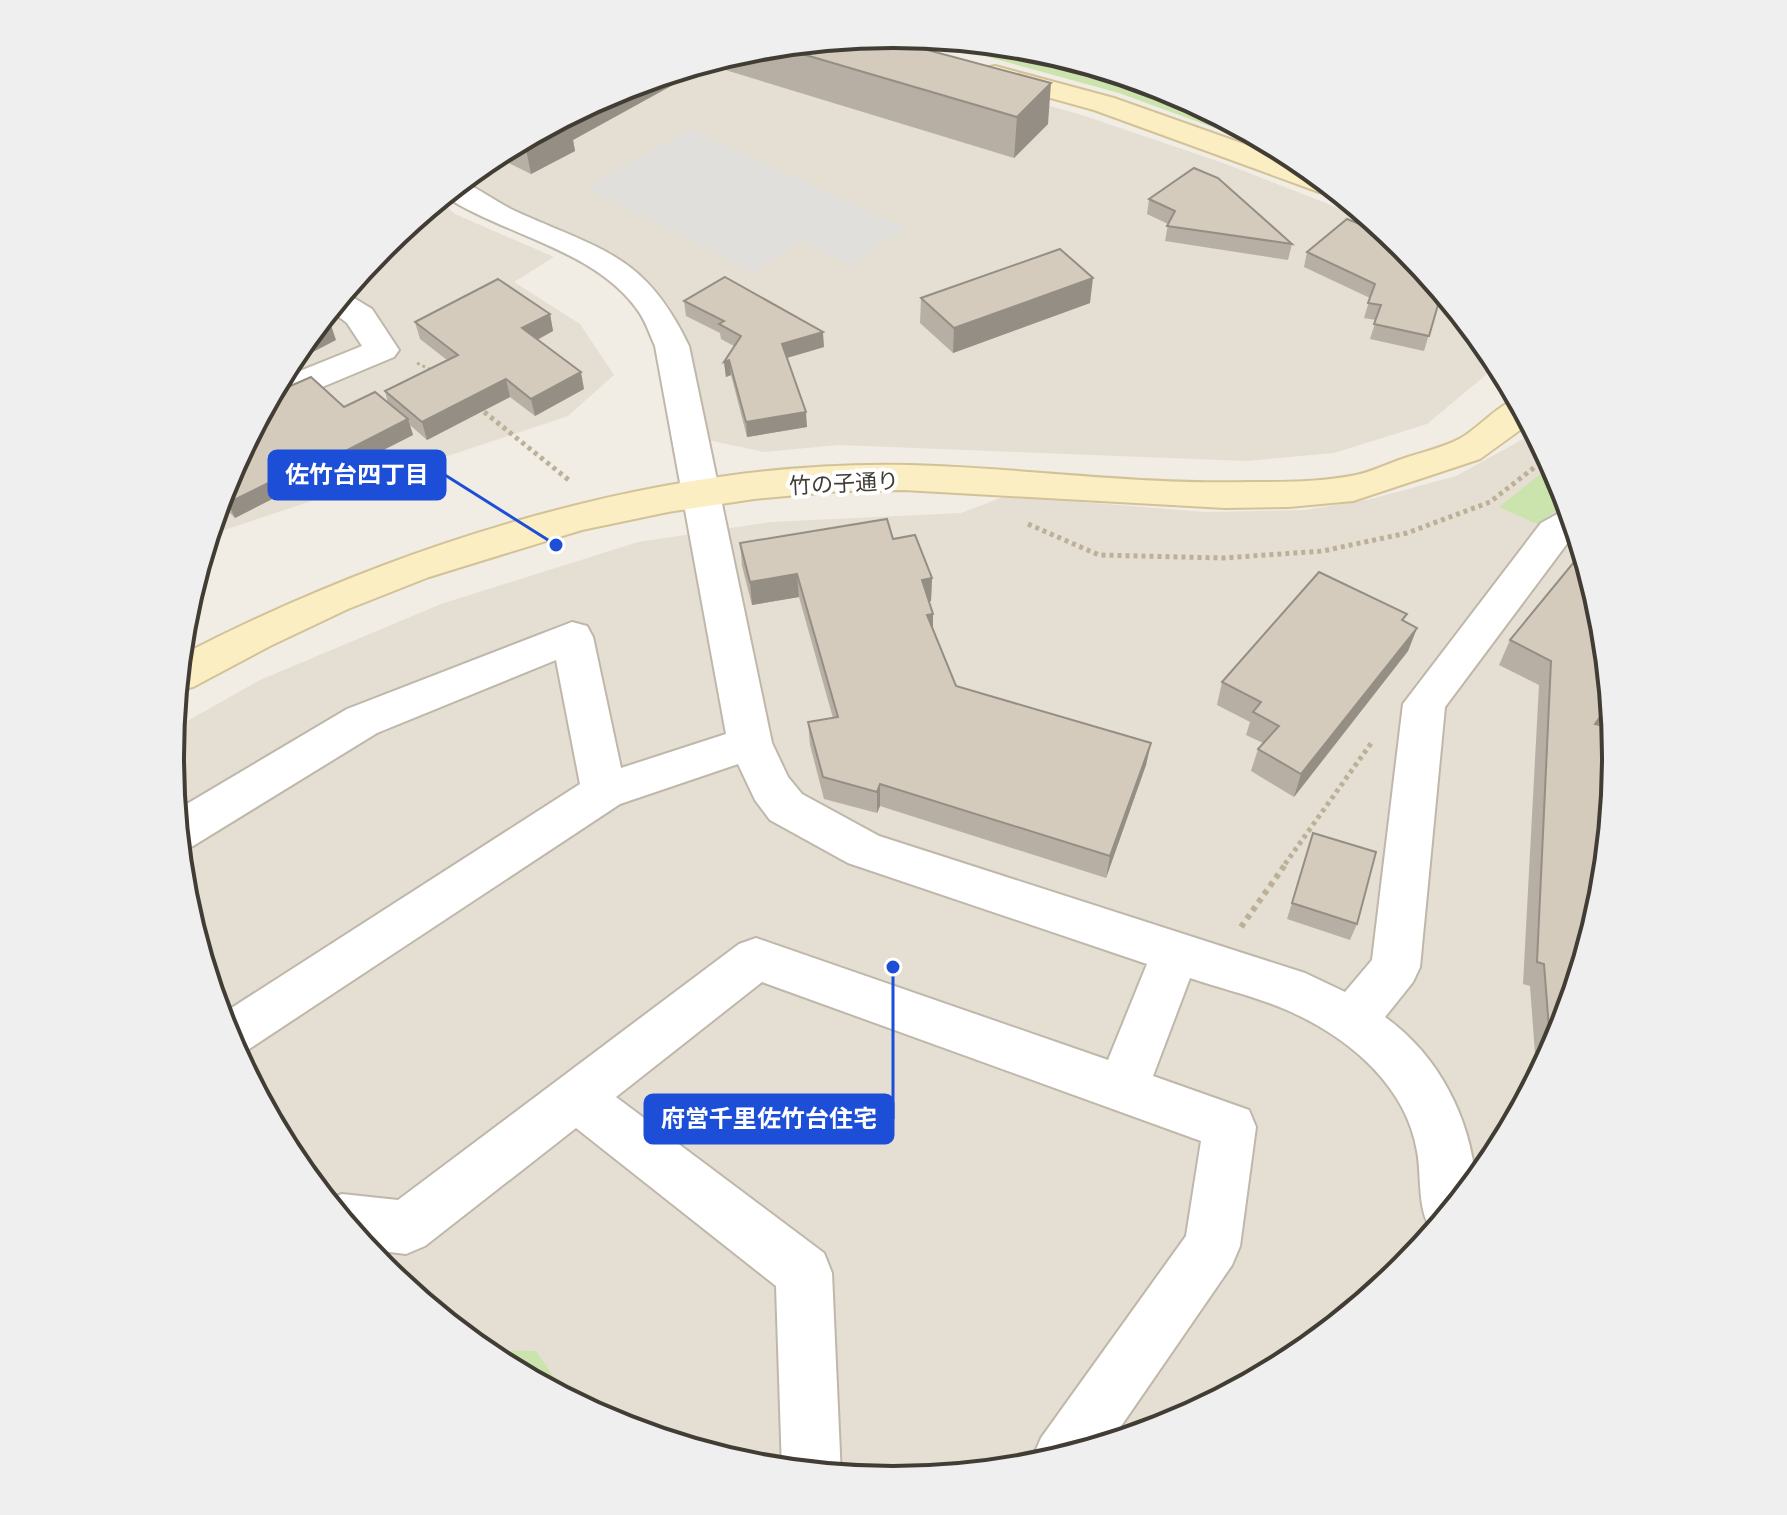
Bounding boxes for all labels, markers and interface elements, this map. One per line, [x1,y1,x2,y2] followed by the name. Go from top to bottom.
[269,451,445,499] callout: 佐竹台四丁目
[285,461,429,490] text: 佐竹台四丁目
[788,468,900,501] street label: 竹の子通り
[645,1095,893,1143] callout: 府営千里佐竹台住宅
[661,1105,877,1134] text: 府営千里佐竹台住宅

